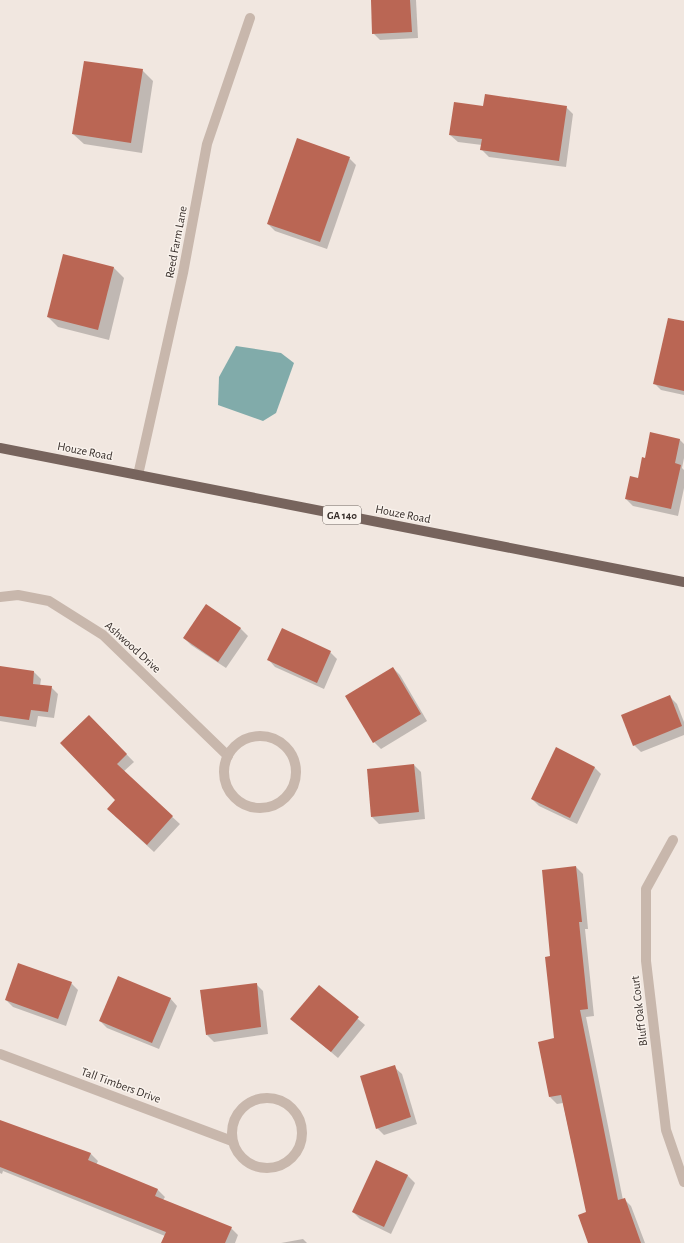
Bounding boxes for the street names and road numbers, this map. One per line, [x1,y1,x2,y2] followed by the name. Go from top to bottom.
[163,205,189,279] street label: Reed Farm Lane
[56,440,114,462] street label: Houze Road
[374,503,432,525] street label: Houze Road
[323,506,361,524] road number: GA 140
[103,619,163,675] street label: Ashwood Drive
[629,975,649,1047] street label: Bluff Oak Court
[80,1065,162,1105] street label: Tall Timbers Drive

